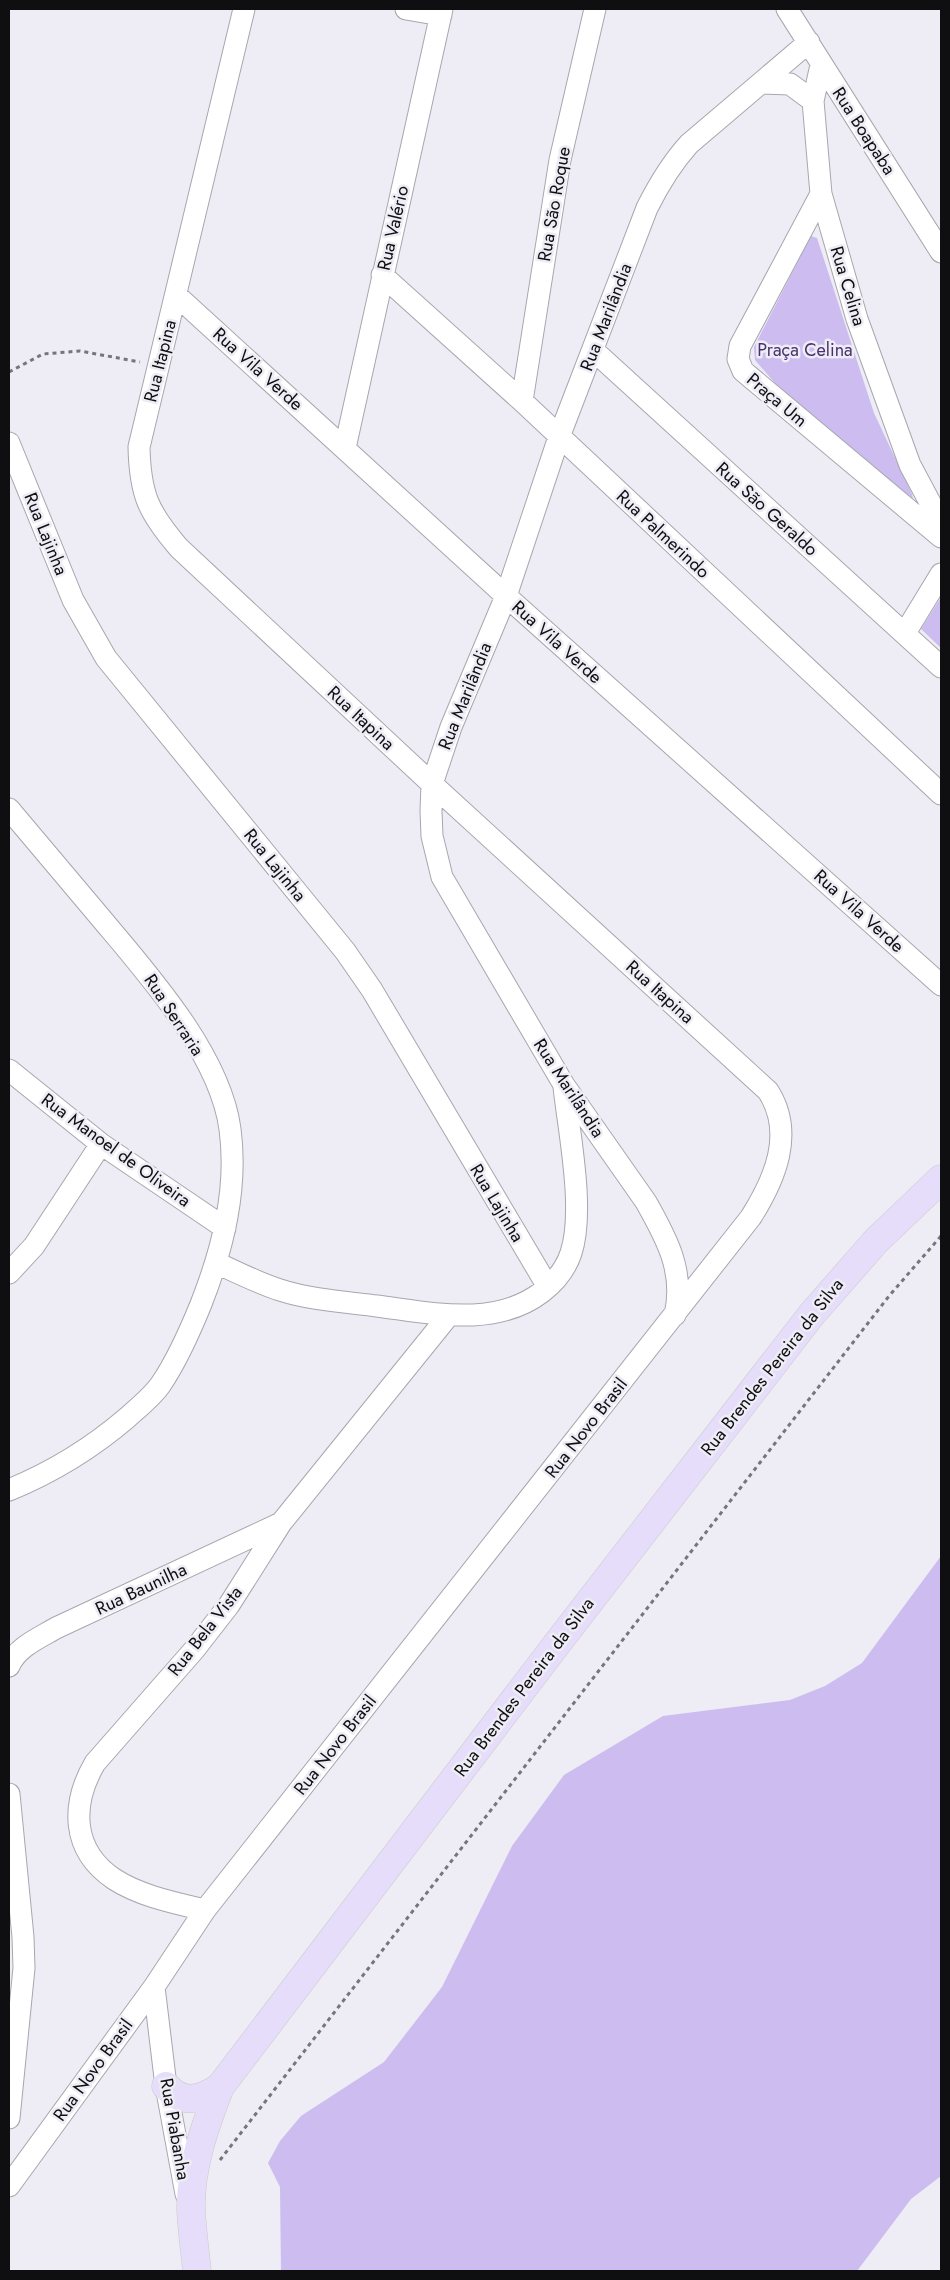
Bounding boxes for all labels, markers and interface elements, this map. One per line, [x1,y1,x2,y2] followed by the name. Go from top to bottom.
[826,82,902,180] street label: Rua Boapaba
[531,144,577,264] street label: Rua São Roque
[371,183,415,273] street label: Rua Valério
[824,243,872,329] street label: Rua Celina
[574,259,638,375] street label: Rua Marilândia
[137,317,183,405] street label: Rua Itapina
[207,321,309,417] street label: Rua Vila Verde
[757,337,853,363] park label: Praça Celina
[741,367,813,433] street label: Praça Um
[710,456,824,562] street label: Rua São Geraldo
[610,484,716,584] street label: Rua Palmerindo
[18,489,74,579] street label: Rua Lajinha
[506,594,608,690] street label: Rua Vila Verde
[432,638,498,754] street label: Rua Marilândia
[321,680,401,756] street label: Rua Itapina
[237,823,313,907] street label: Rua Lajinha
[808,863,910,959] street label: Rua Vila Verde
[620,954,700,1030] street label: Rua Itapina
[138,969,210,1061] street label: Rua Serraria
[527,1033,611,1143] street label: Rua Marilândia
[36,1087,196,1213] street label: Rua Manoel de Oliveira
[463,1159,531,1247] street label: Rua Lajinha
[694,1273,850,1461] street label: Rua Brendes Pereira da Silva
[539,1372,633,1484] street label: Rua Novo Brasil
[91,1556,191,1622] street label: Rua Baunilha
[162,1580,248,1682] street label: Rua Bela Vista
[448,1592,600,1782] street label: Rua Brendes Pereira da Silva
[288,1689,382,1801] street label: Rua Novo Brasil
[47,2013,139,2127] street label: Rua Novo Brasil
[153,2076,197,2182] street label: Rua Piabanha

